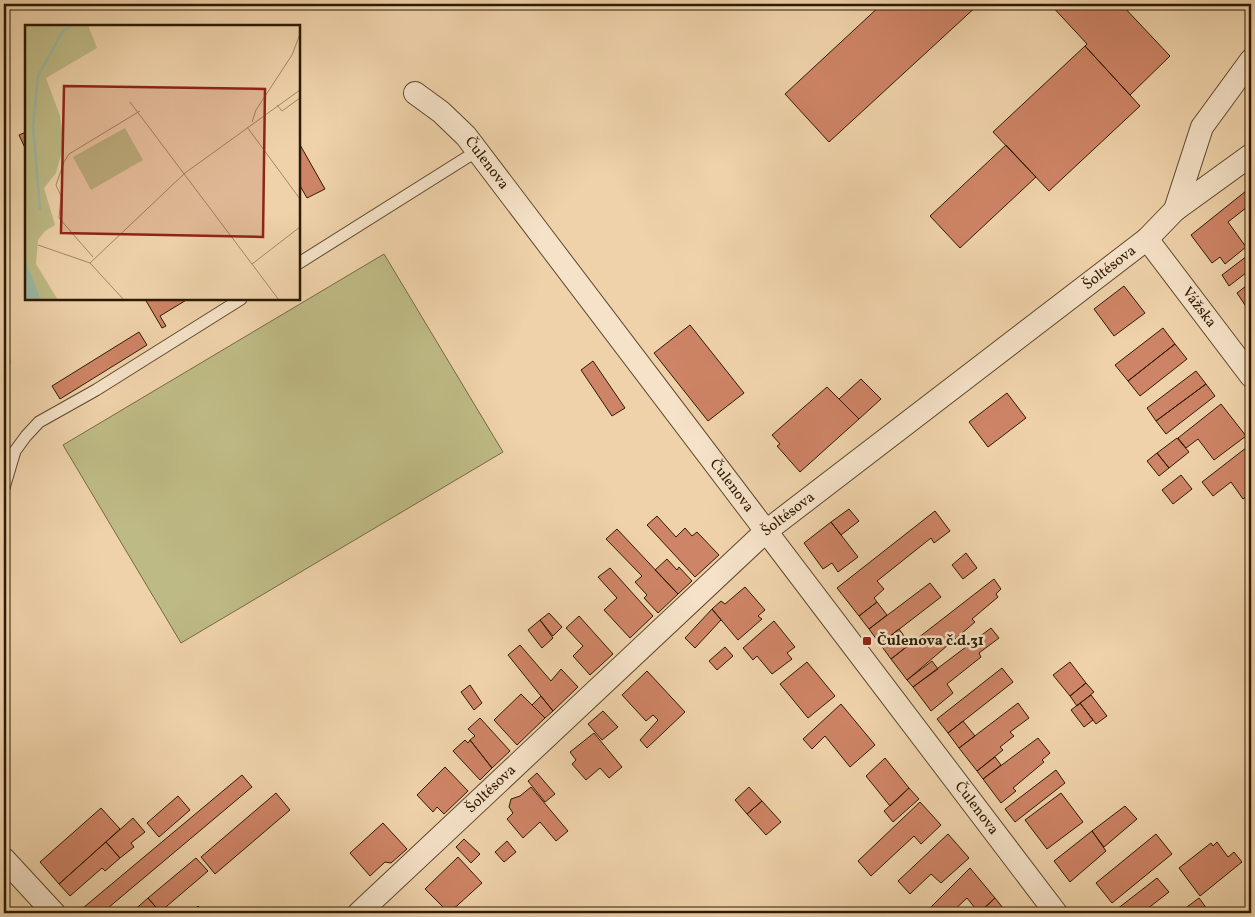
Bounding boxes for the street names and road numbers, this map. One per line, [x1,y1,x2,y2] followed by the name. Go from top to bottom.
[460,132,514,194] street label: Čulenova
[1078,240,1141,295] street label: Šoltésova
[1177,283,1221,332] street label: Vážska
[704,455,759,517] street label: Čulenova
[757,487,819,542] street label: Šoltésova
[461,760,521,818] street label: Šoltésova
[949,777,1004,839] street label: Čulenova

